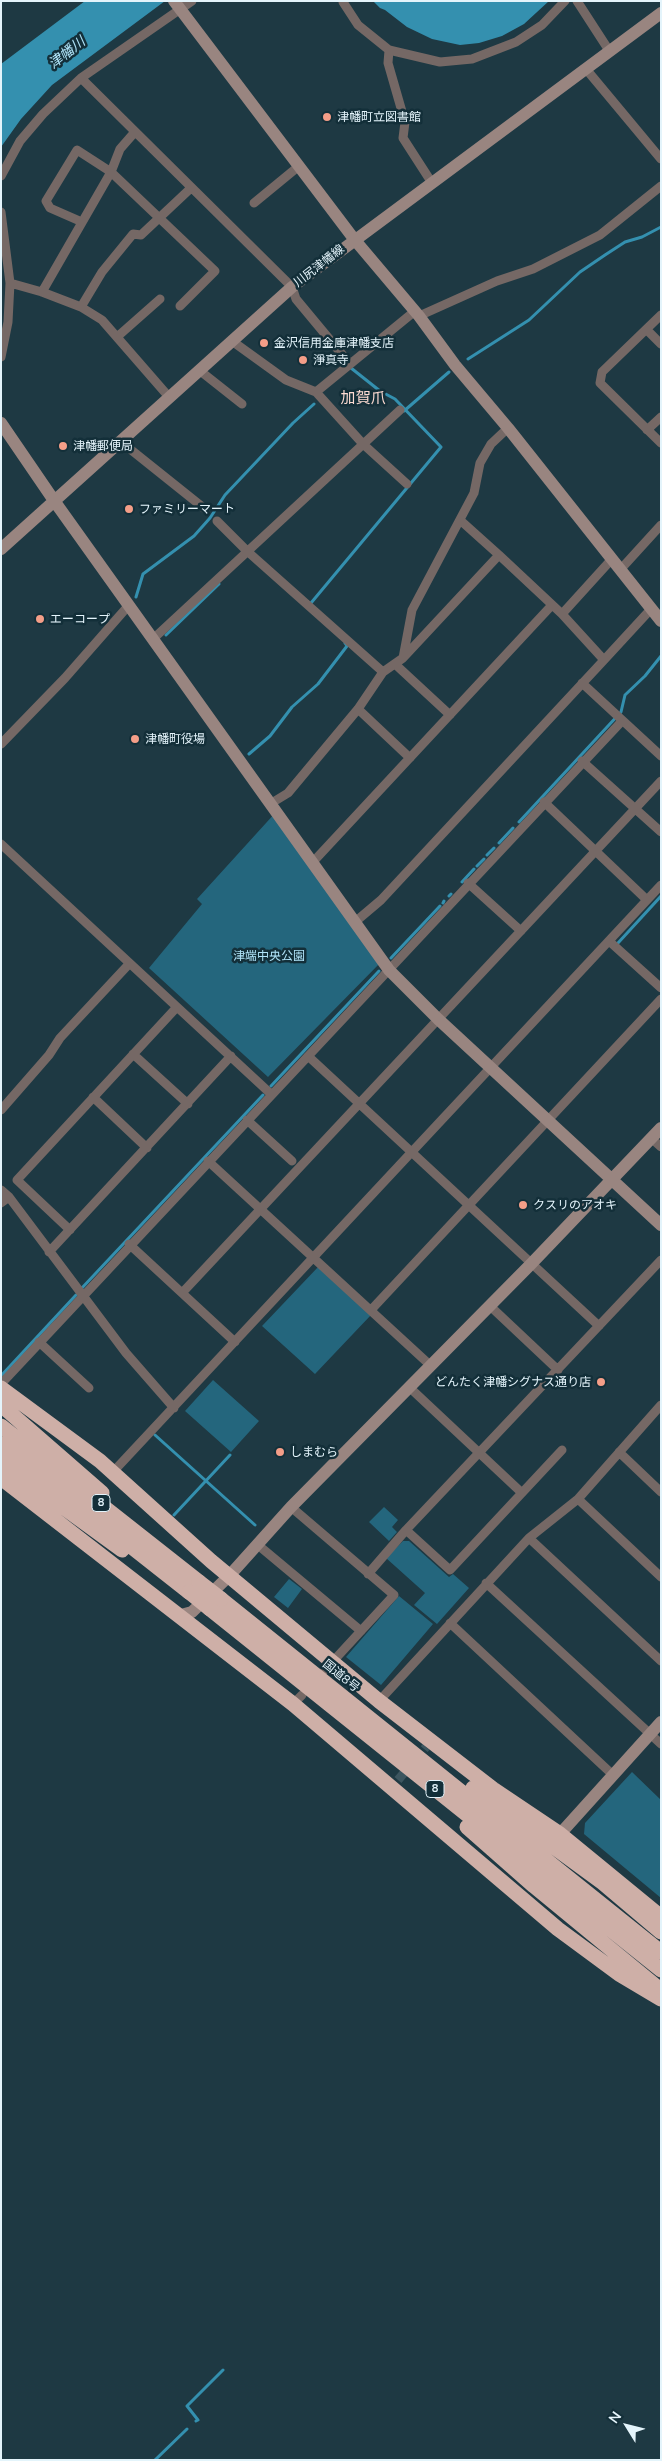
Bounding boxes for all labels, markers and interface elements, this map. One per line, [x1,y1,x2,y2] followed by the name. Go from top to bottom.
[45,33,89,73] water label: 津幡川
[337,110,421,124] place label: 津幡町立図書館
[321,111,333,123] marker: 津幡町立図書館
[291,242,347,290] street label: 川尻津幡線
[274,336,394,350] place label: 金沢信用金庫津幡支店
[258,337,270,349] marker: 金沢信用金庫津幡支店
[313,353,349,367] place label: 淨真寺
[297,354,309,366] marker: 淨真寺
[341,389,385,407] district label: 加賀爪
[73,439,133,453] place label: 津幡郵便局
[57,440,69,452] marker: 津幡郵便局
[139,502,235,516] place label: ファミリーマート
[123,503,135,515] marker: ファミリーマート
[50,612,110,626] place label: エーコープ
[34,613,46,625] marker: エーコープ
[145,732,205,746] place label: 津幡町役場
[129,733,141,745] marker: 津幡町役場
[233,949,305,963] park label: 津端中央公園
[533,1198,617,1212] place label: クスリのアオキ
[517,1199,529,1211] marker: クスリのアオキ
[435,1375,591,1389] place label: どんたく津幡シグナス通り店
[595,1376,607,1388] marker: どんたく津幡シグナス通り店
[290,1445,338,1459] place label: しまむら
[274,1446,286,1458] marker: しまむら
[92,1495,110,1512] road number: 8
[320,1657,362,1695] street label: 国道8号
[426,1780,444,1798] road number: 8
[602,2401,652,2451] north arrow
[604,2408,625,2427] text: N

